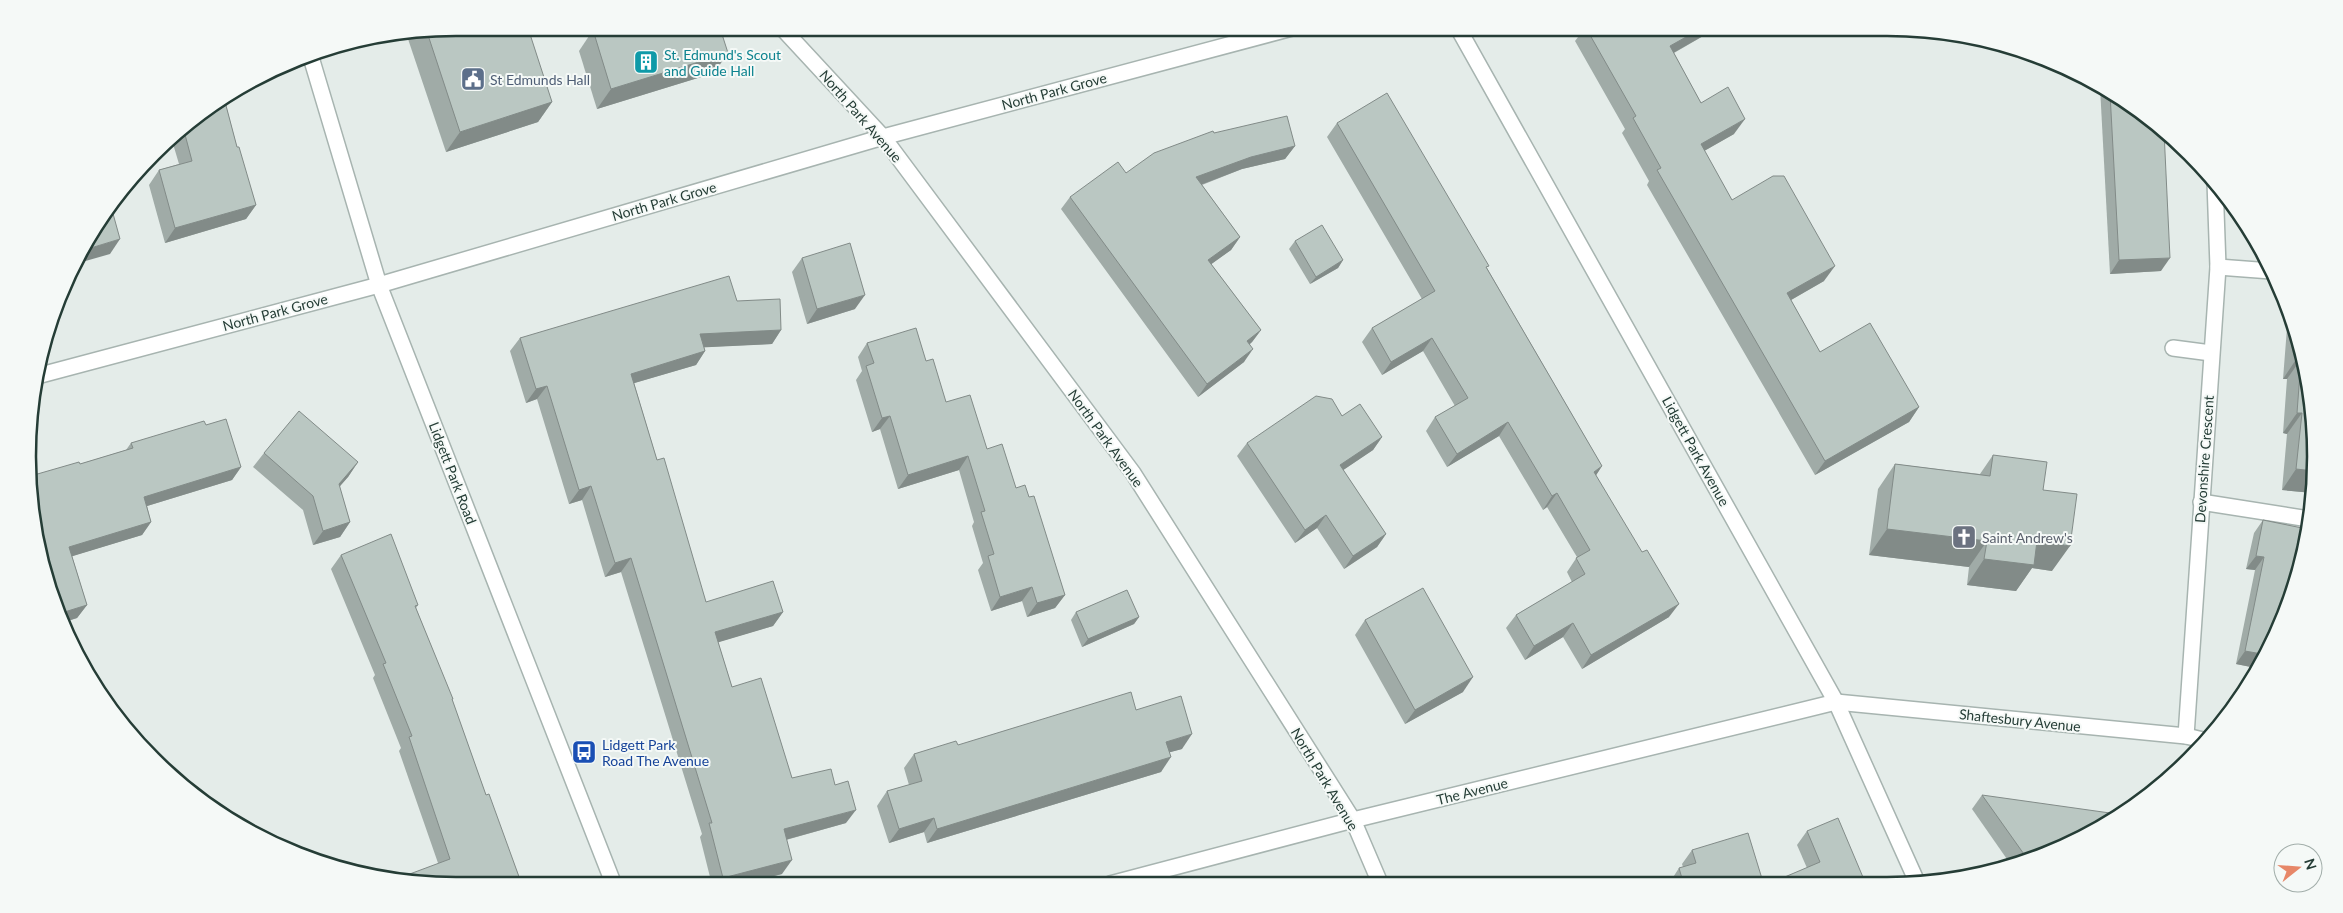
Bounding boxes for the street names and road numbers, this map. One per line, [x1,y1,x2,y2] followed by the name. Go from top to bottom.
[816,66,906,166] street label: North Park Avenue
[1000,69,1108,113] street label: North Park Grove
[610,178,718,224] street label: North Park Grove
[221,290,329,334] street label: North Park Grove
[1065,386,1147,490] street label: North Park Avenue
[1659,393,1733,509] street label: Lidgett Park Avenue
[2191,395,2217,523] street label: Devonshire Crescent
[426,420,480,526] street label: Lidgett Park Road
[1958,705,2082,735] street label: Shaftesbury Avenue
[1288,725,1362,833] street label: North Park Avenue
[1435,774,1509,808] street label: The Avenue

